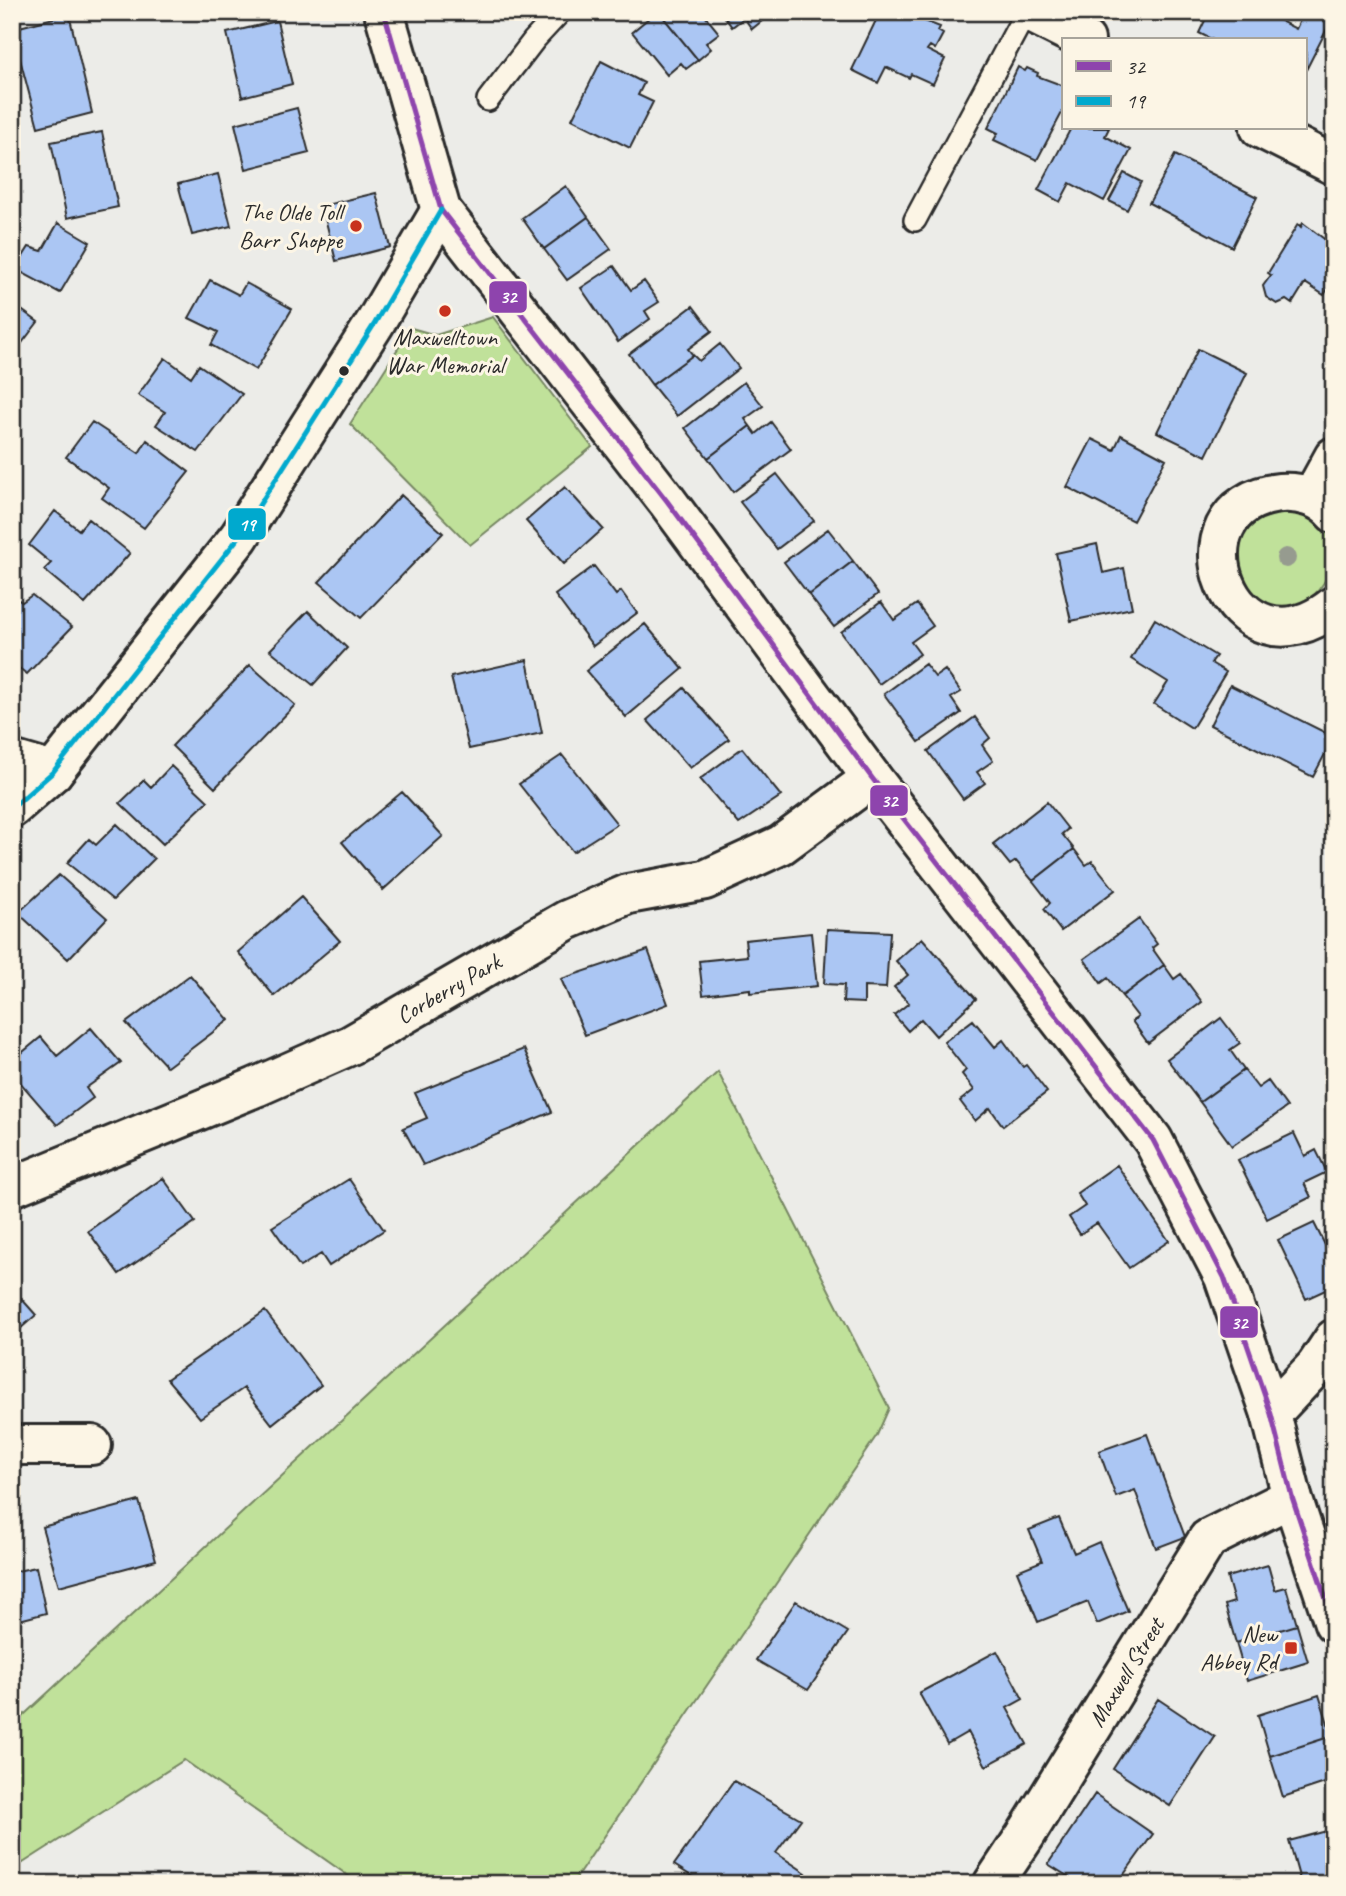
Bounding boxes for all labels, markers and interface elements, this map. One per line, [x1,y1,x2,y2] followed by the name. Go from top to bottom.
[1062,38,1308,130] legend
[1126,54,1146,80] text: 32
[1126,88,1146,114] text: 19
[239,197,346,255] place label: The Olde Toll Barr Shoppe
[348,218,364,234] marker: The Olde Toll Barr Shoppe
[488,280,528,314] line badge: 32
[499,285,519,309] text: 32
[437,303,453,319] marker: Maxwelltown War Memorial
[386,322,508,380] place label: Maxwelltown War Memorial
[337,364,351,378] unlabelled marker
[227,507,267,541] line badge: 19
[239,513,258,537] text: 19
[869,784,909,817] line badge: 32
[880,789,900,813] text: 32
[391,946,508,1031] street label: Corberry Park
[1219,1305,1259,1339] line badge: 32
[1230,1311,1250,1335] text: 32
[1081,1611,1172,1732] street label: Maxwell Street
[1200,1619,1281,1677] place label: New Abbey Rd
[1283,1640,1299,1656] marker: New Abbey Rd

